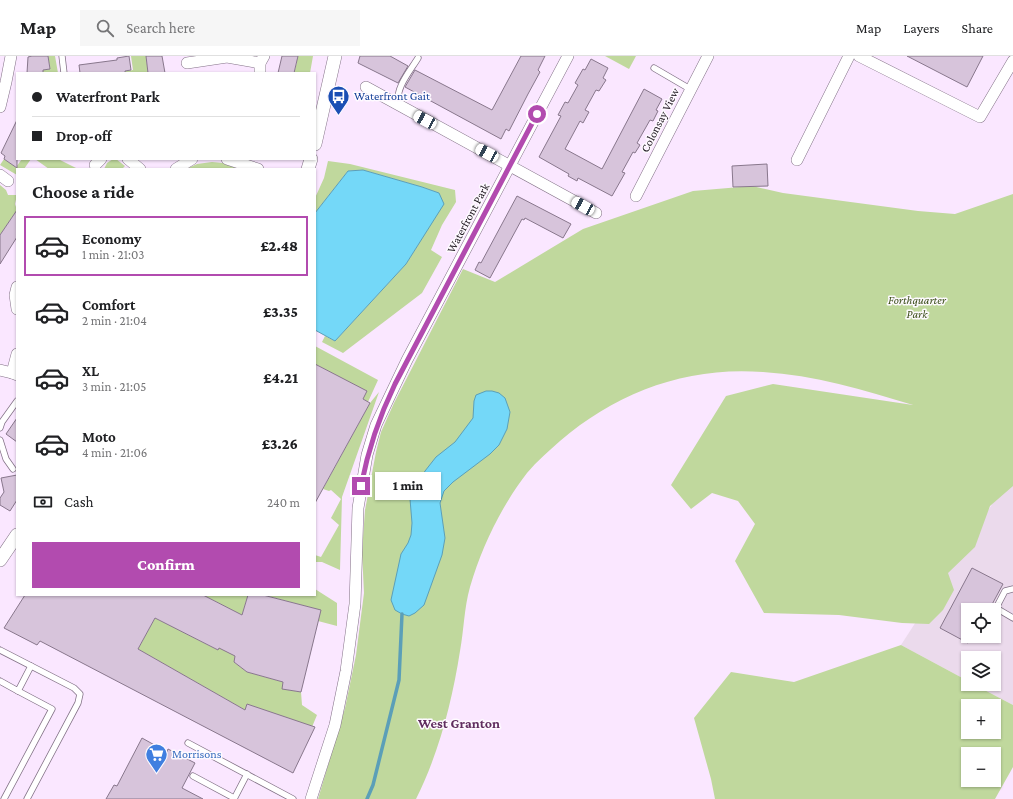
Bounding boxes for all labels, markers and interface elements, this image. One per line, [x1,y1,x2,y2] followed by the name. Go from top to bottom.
[80,10,360,46] search box
[20,17,56,38] text: Map
[94,17,116,39] icon: search
[126,20,195,36] text: Search here
[856,20,881,36] text: Map
[903,20,940,36] text: Layers
[962,20,993,36] text: Share
[325,83,351,116] bus stop icon: Waterfront Gait
[638,85,682,155] street label: Colonsay View
[56,89,160,105] text: Waterfront Park
[354,89,431,103] place label: Waterfront Gait
[528,105,546,123] route start
[412,109,438,131] car
[56,128,112,144] text: Drop-off
[474,142,500,164] car
[444,181,492,255] street label: Waterfront Park
[32,182,134,202] text: Choose a ride
[570,195,596,217] car
[34,228,70,264] icon: car
[82,231,141,247] text: Economy
[260,238,298,254] text: £2.48
[82,247,144,262] text: 1 min · 21:03
[888,293,947,321] park label: Forthquarter Park
[34,294,70,330] icon: car
[82,297,136,313] text: Comfort
[263,304,298,320] text: £3.35
[82,313,147,328] text: 2 min · 21:04
[34,360,70,396] icon: car
[82,363,99,379] text: XL
[263,370,298,386] text: £4.21
[82,379,146,394] text: 3 min · 21:05
[34,426,70,462] icon: car
[82,429,116,445] text: Moto
[262,436,298,452] text: £3.26
[82,445,147,460] text: 4 min · 21:06
[375,472,441,500] callout: 1 min
[352,477,370,495] route end
[393,478,423,493] text: 1 min
[32,491,54,513] icon: cash
[64,494,94,510] text: Cash
[267,495,300,510] text: 240 m
[32,542,300,588] button: Confirm
[961,603,1001,787] map controls
[961,603,1001,643] button: locate
[961,651,1001,691] button: layers
[961,699,1001,739] button: +
[417,715,500,731] district label: West Granton
[143,741,169,774] supermarket icon: Morrisons
[172,747,222,761] place label: Morrisons
[961,747,1001,787] button: −

